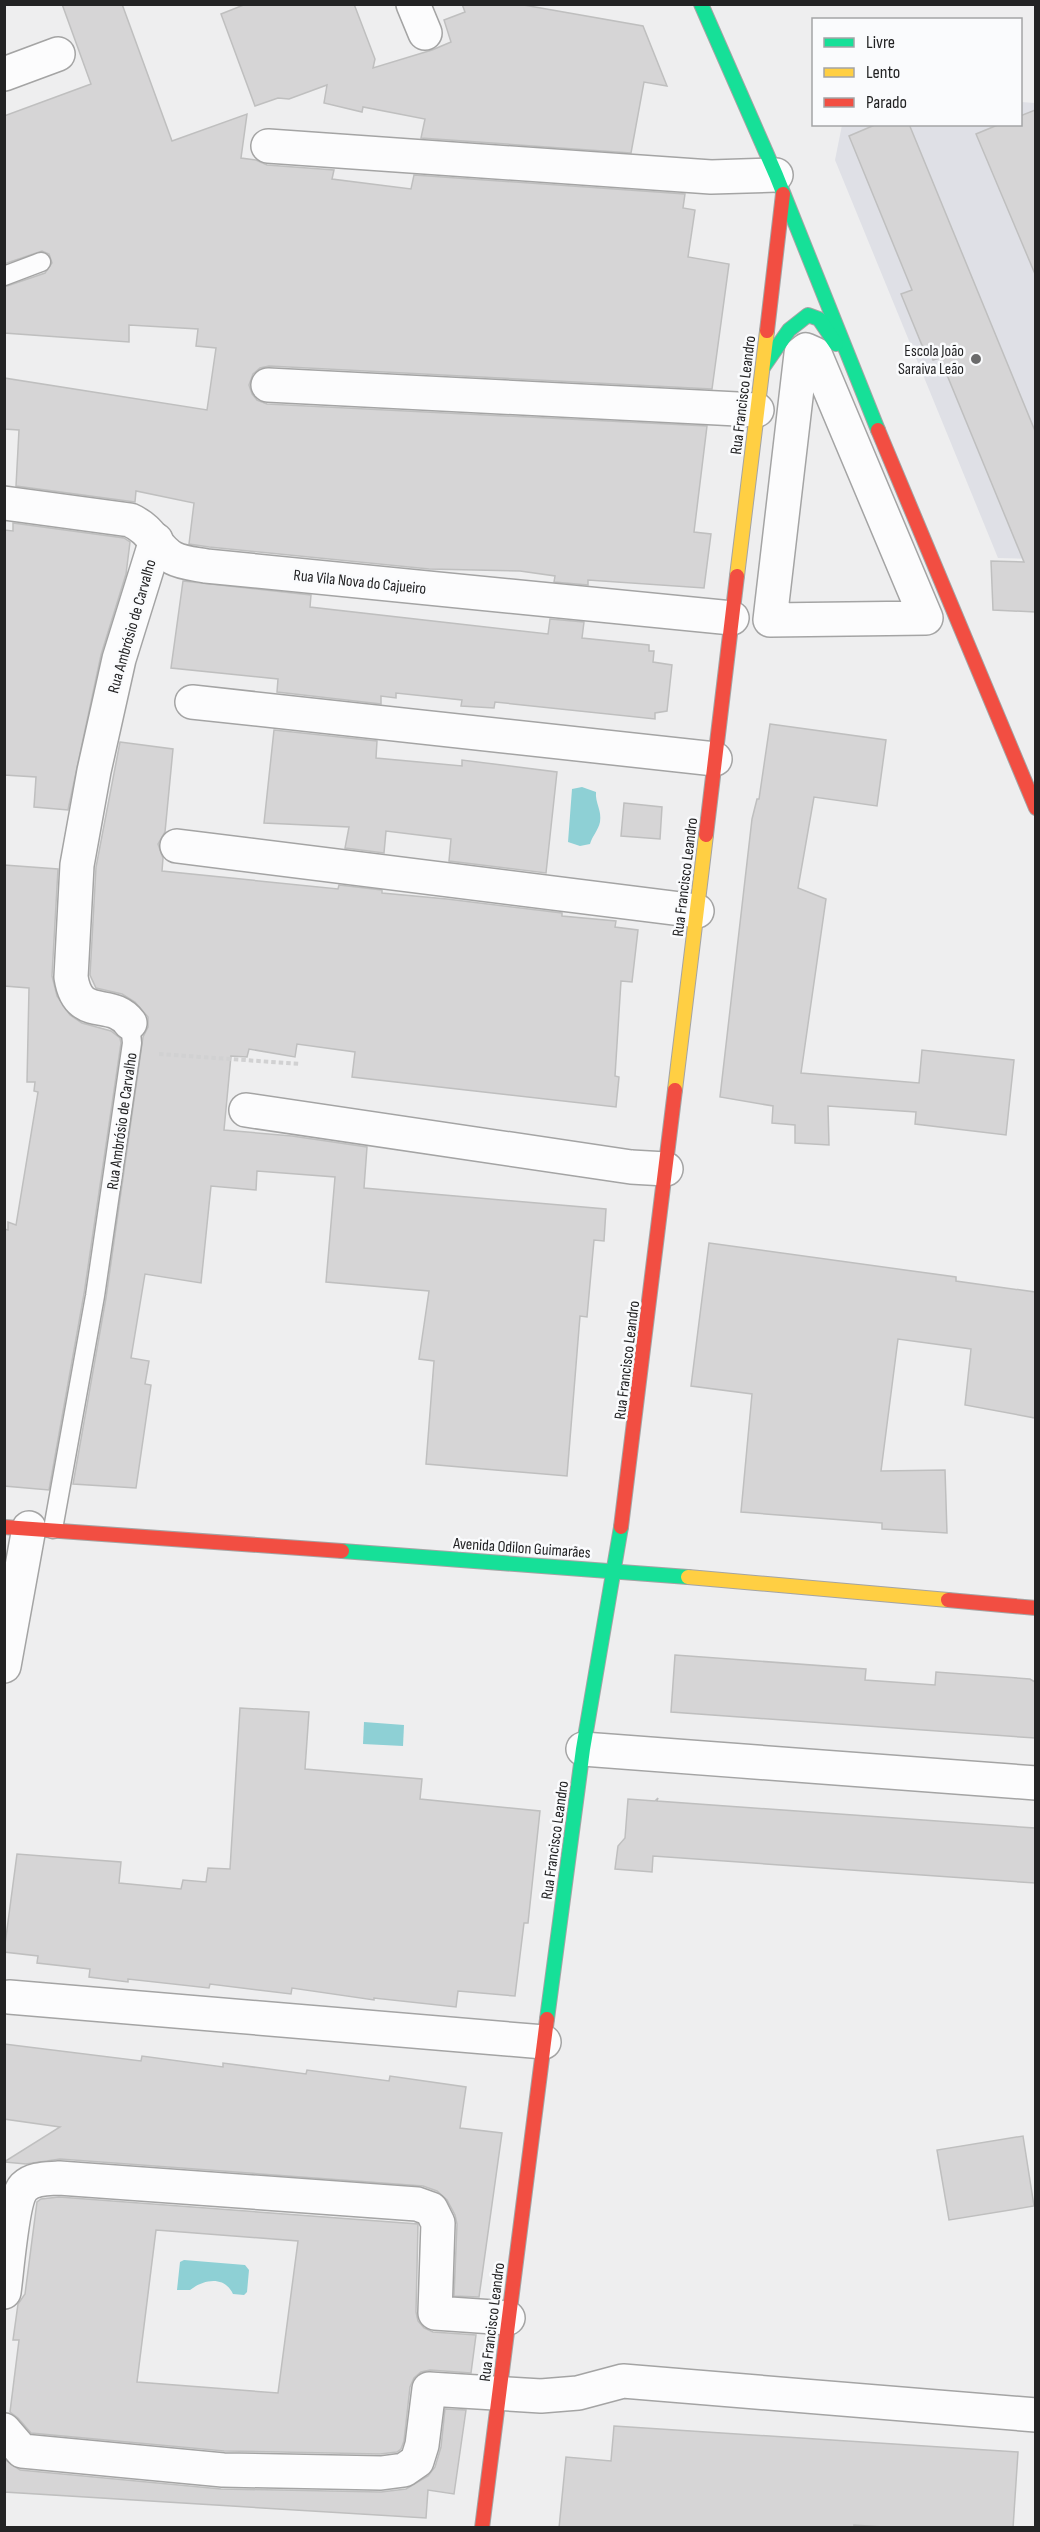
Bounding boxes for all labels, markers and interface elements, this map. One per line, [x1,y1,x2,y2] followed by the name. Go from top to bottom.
[812,18,1022,126] legend
[866,32,895,53] text: Livre
[866,62,900,83] text: Lento
[866,92,907,113] text: Parado
[727,335,760,456] street label: Rua Francisco Leandro
[898,342,964,379] place label: Escola João Saraiva Leão
[969,352,983,366] marker: Escola João Saraiva Leão
[104,557,161,696] street label: Rua Ambrósio de Carvalho
[293,566,427,599] street label: Rua Vila Nova do Cajueiro
[669,817,702,938] street label: Rua Francisco Leandro
[103,1051,142,1191] street label: Rua Ambrósio de Carvalho
[611,1300,644,1421] street label: Rua Francisco Leandro
[452,1534,591,1563] street label: Avenida Odilon Guimarães
[538,1780,573,1901] street label: Rua Francisco Leandro
[476,2262,509,2383] street label: Rua Francisco Leandro

